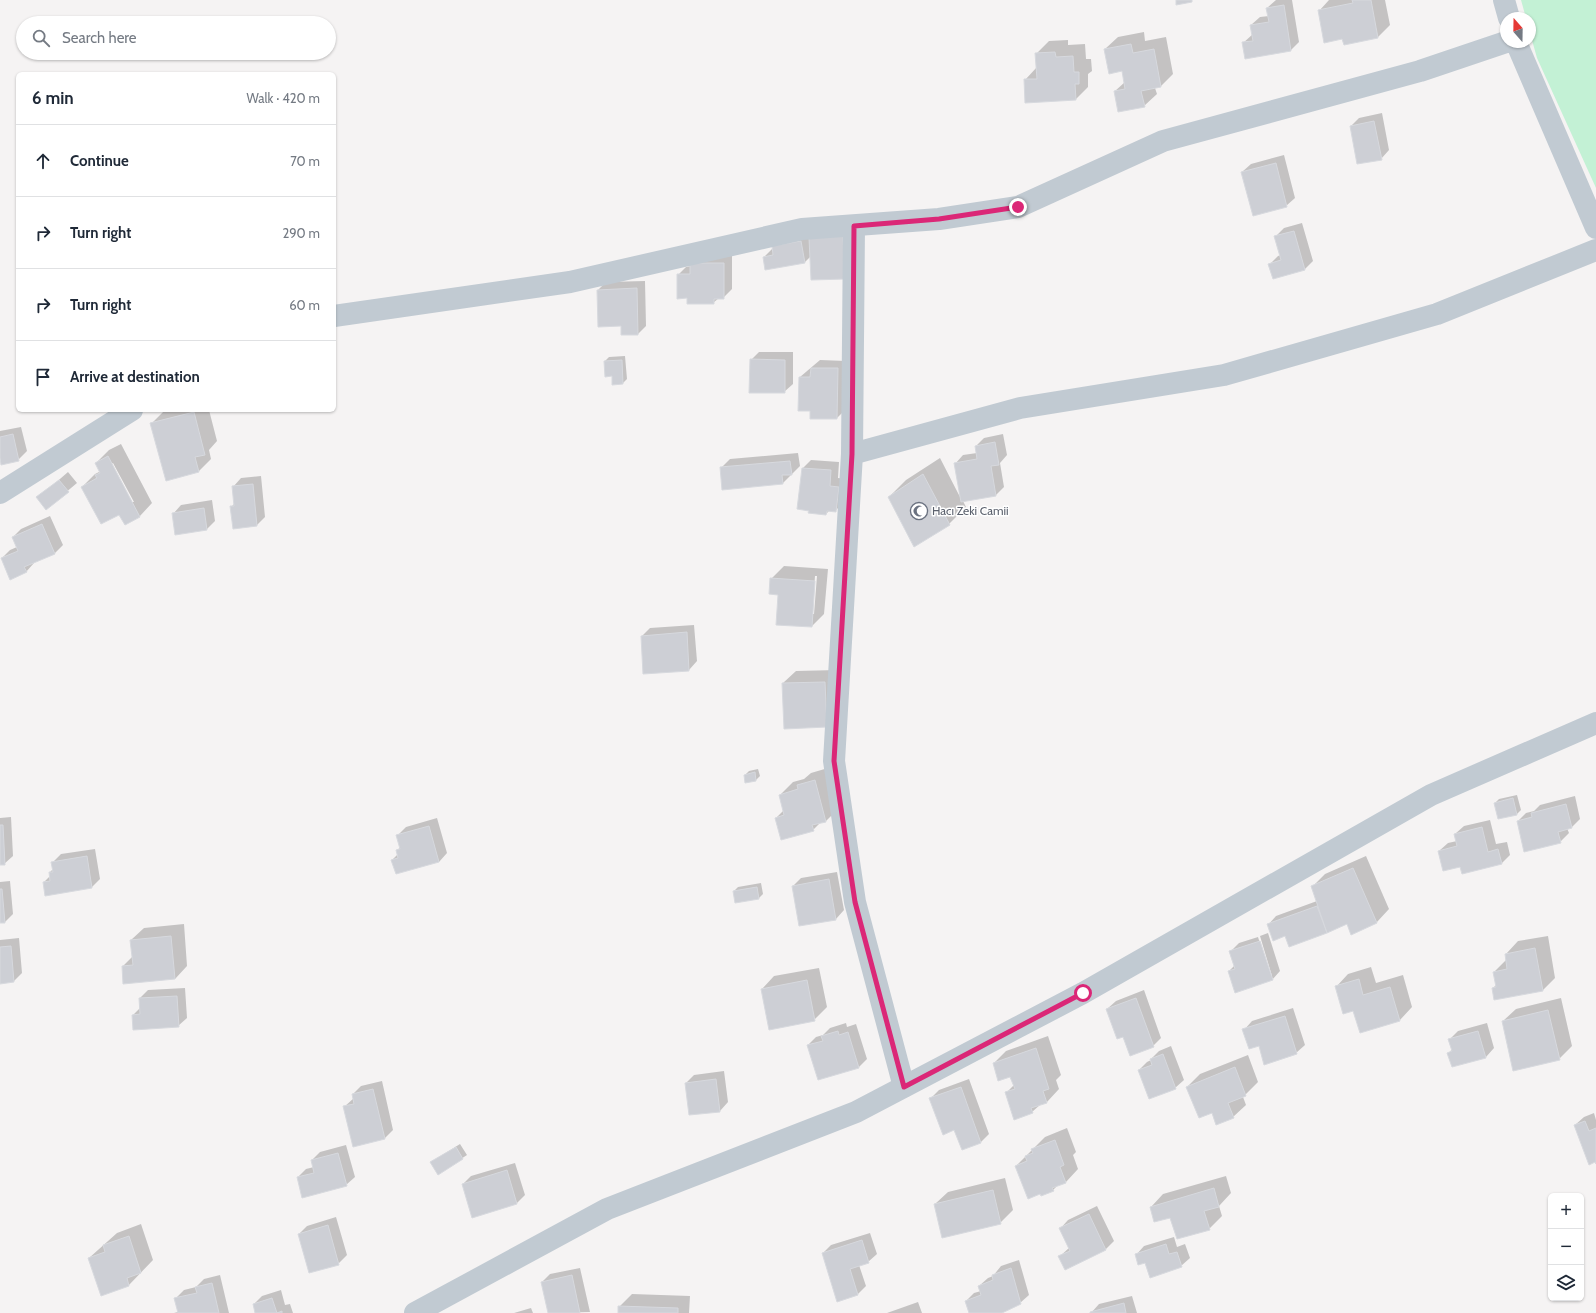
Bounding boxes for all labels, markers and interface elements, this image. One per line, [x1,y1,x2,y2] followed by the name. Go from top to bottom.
[1500,12,1536,48] north arrow
[16,16,336,60] search box
[30,27,52,49] icon: search
[62,29,137,47] text: Search here
[32,88,74,108] text: 6 min
[246,90,320,106] text: Walk · 420 m
[32,150,54,172] icon: ahead
[70,152,129,170] text: Continue
[290,153,320,169] text: 70 m
[1009,198,1027,216] route end
[32,222,54,244] icon: right
[70,224,131,242] text: Turn right
[282,225,320,241] text: 290 m
[32,294,54,316] icon: right
[70,296,131,314] text: Turn right
[289,297,320,313] text: 60 m
[32,366,54,388] icon: arrive
[70,368,200,386] text: Arrive at destination
[909,501,929,521] mosque icon: Hacı Zeki Camii
[932,503,1009,518] place label: Hacı Zeki Camii
[1074,984,1092,1002] route start
[1548,1193,1584,1301] map controls
[1548,1193,1584,1229] button: +
[1548,1229,1584,1265] button: −
[1548,1265,1584,1301] button: layers

